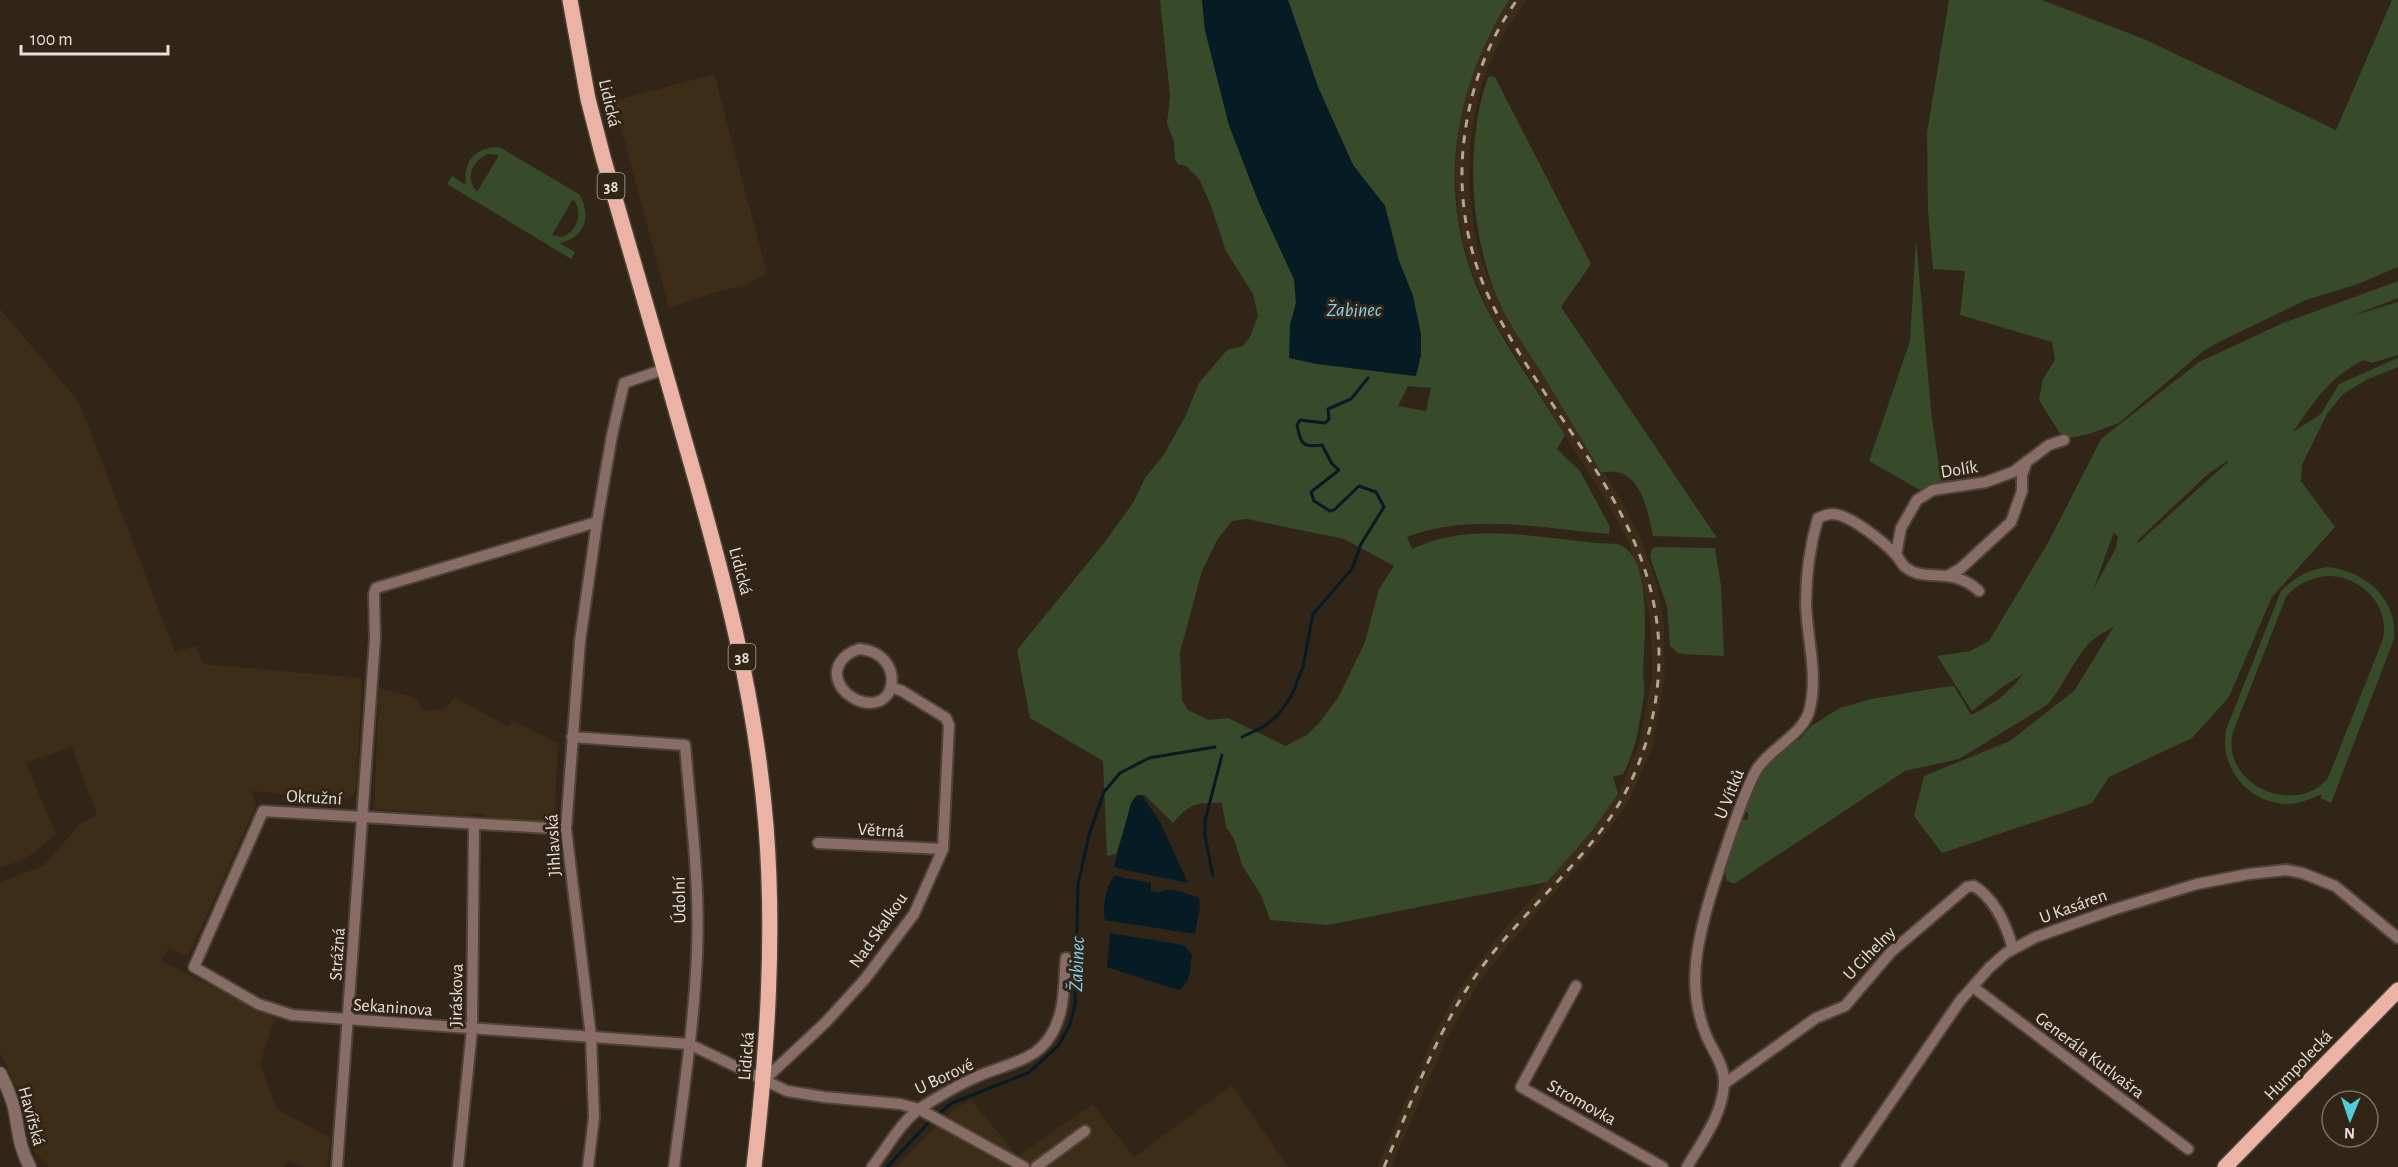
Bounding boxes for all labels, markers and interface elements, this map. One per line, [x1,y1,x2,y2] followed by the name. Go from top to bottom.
[21,18,168,56] scale bar
[30,31,73,49] text: 100 m
[595,78,623,129] street label: Lidická
[598,173,624,199] road number: 38
[1326,299,1382,320] water label: Žabinec
[1939,458,1980,482] street label: Dolík
[725,545,755,597] street label: Lidická
[728,644,756,670] road number: 38
[1712,767,1748,822] street label: U Vítků
[286,788,343,808] street label: Okružní
[543,813,565,877] street label: Jihlavská
[857,821,905,841] street label: Větrná
[668,876,689,924] street label: Údolní
[2037,886,2110,927] street label: U Kasáren
[846,890,911,972] street label: Nad Skalkou
[1840,923,1900,984] street label: U Cihelny
[327,927,349,981] street label: Strážná
[1065,936,1088,992] water label: Žabinec
[447,964,467,1027] street label: Jiráskova
[353,996,433,1020] street label: Sekaninova
[2032,1009,2147,1102] street label: Generála Kutlvašra
[2261,1027,2336,1104] street label: Humpolecká
[736,1031,758,1081] street label: Lidická
[912,1056,977,1098] street label: U Borové
[1544,1077,1619,1129] street label: Stromovka
[14,1085,48,1148] street label: Havířská
[2320,1089,2380,1149] north arrow
[2344,1125,2355,1141] text: N

